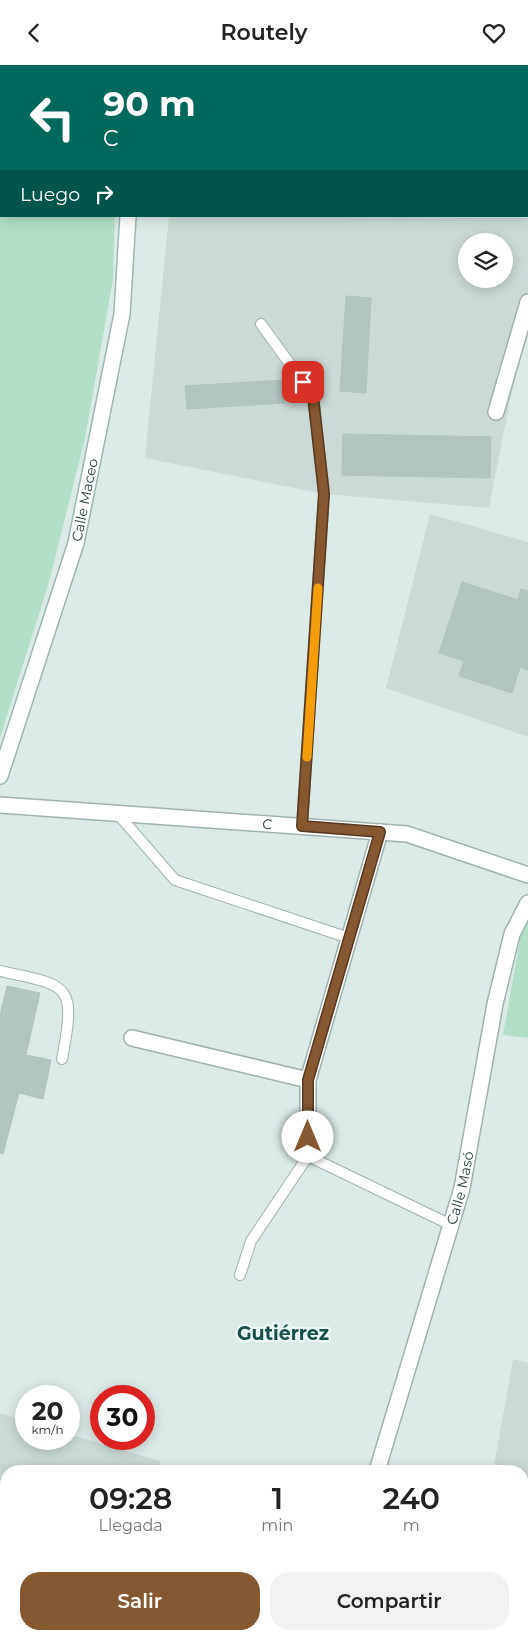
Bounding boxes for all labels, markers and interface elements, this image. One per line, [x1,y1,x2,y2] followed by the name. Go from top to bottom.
[20,19,48,47] icon: back
[221,19,307,46] text: Routely
[480,19,508,47] icon: heart
[103,82,196,125] text: 90 m
[20,85,85,150] icon: left
[103,125,119,152] text: C
[90,180,118,208] icon: right
[20,183,80,206] text: Luego
[458,233,513,288] map controls
[458,233,513,288] button: layers
[282,361,324,403] pin
[289,368,317,396] icon: arrive
[68,457,102,543] street label: Calle Maceo
[262,815,273,833] street label: C
[281,1110,333,1162] position arrow
[442,1150,477,1227] street label: Calle Masó
[237,1322,329,1345] district label: Gutiérrez
[90,1385,155,1450] speed limit sign: 30
[32,1396,63,1426] text: 20
[31,1422,64,1437] text: km/h
[89,1480,172,1517] text: 09:28
[272,1480,283,1517] text: 1
[382,1480,440,1517] text: 240
[99,1516,163,1535] text: Llegada
[261,1516,293,1535] text: min
[403,1516,420,1535] text: m
[20,1572,260,1630] button: Salir
[270,1572,509,1630] button: Compartir

